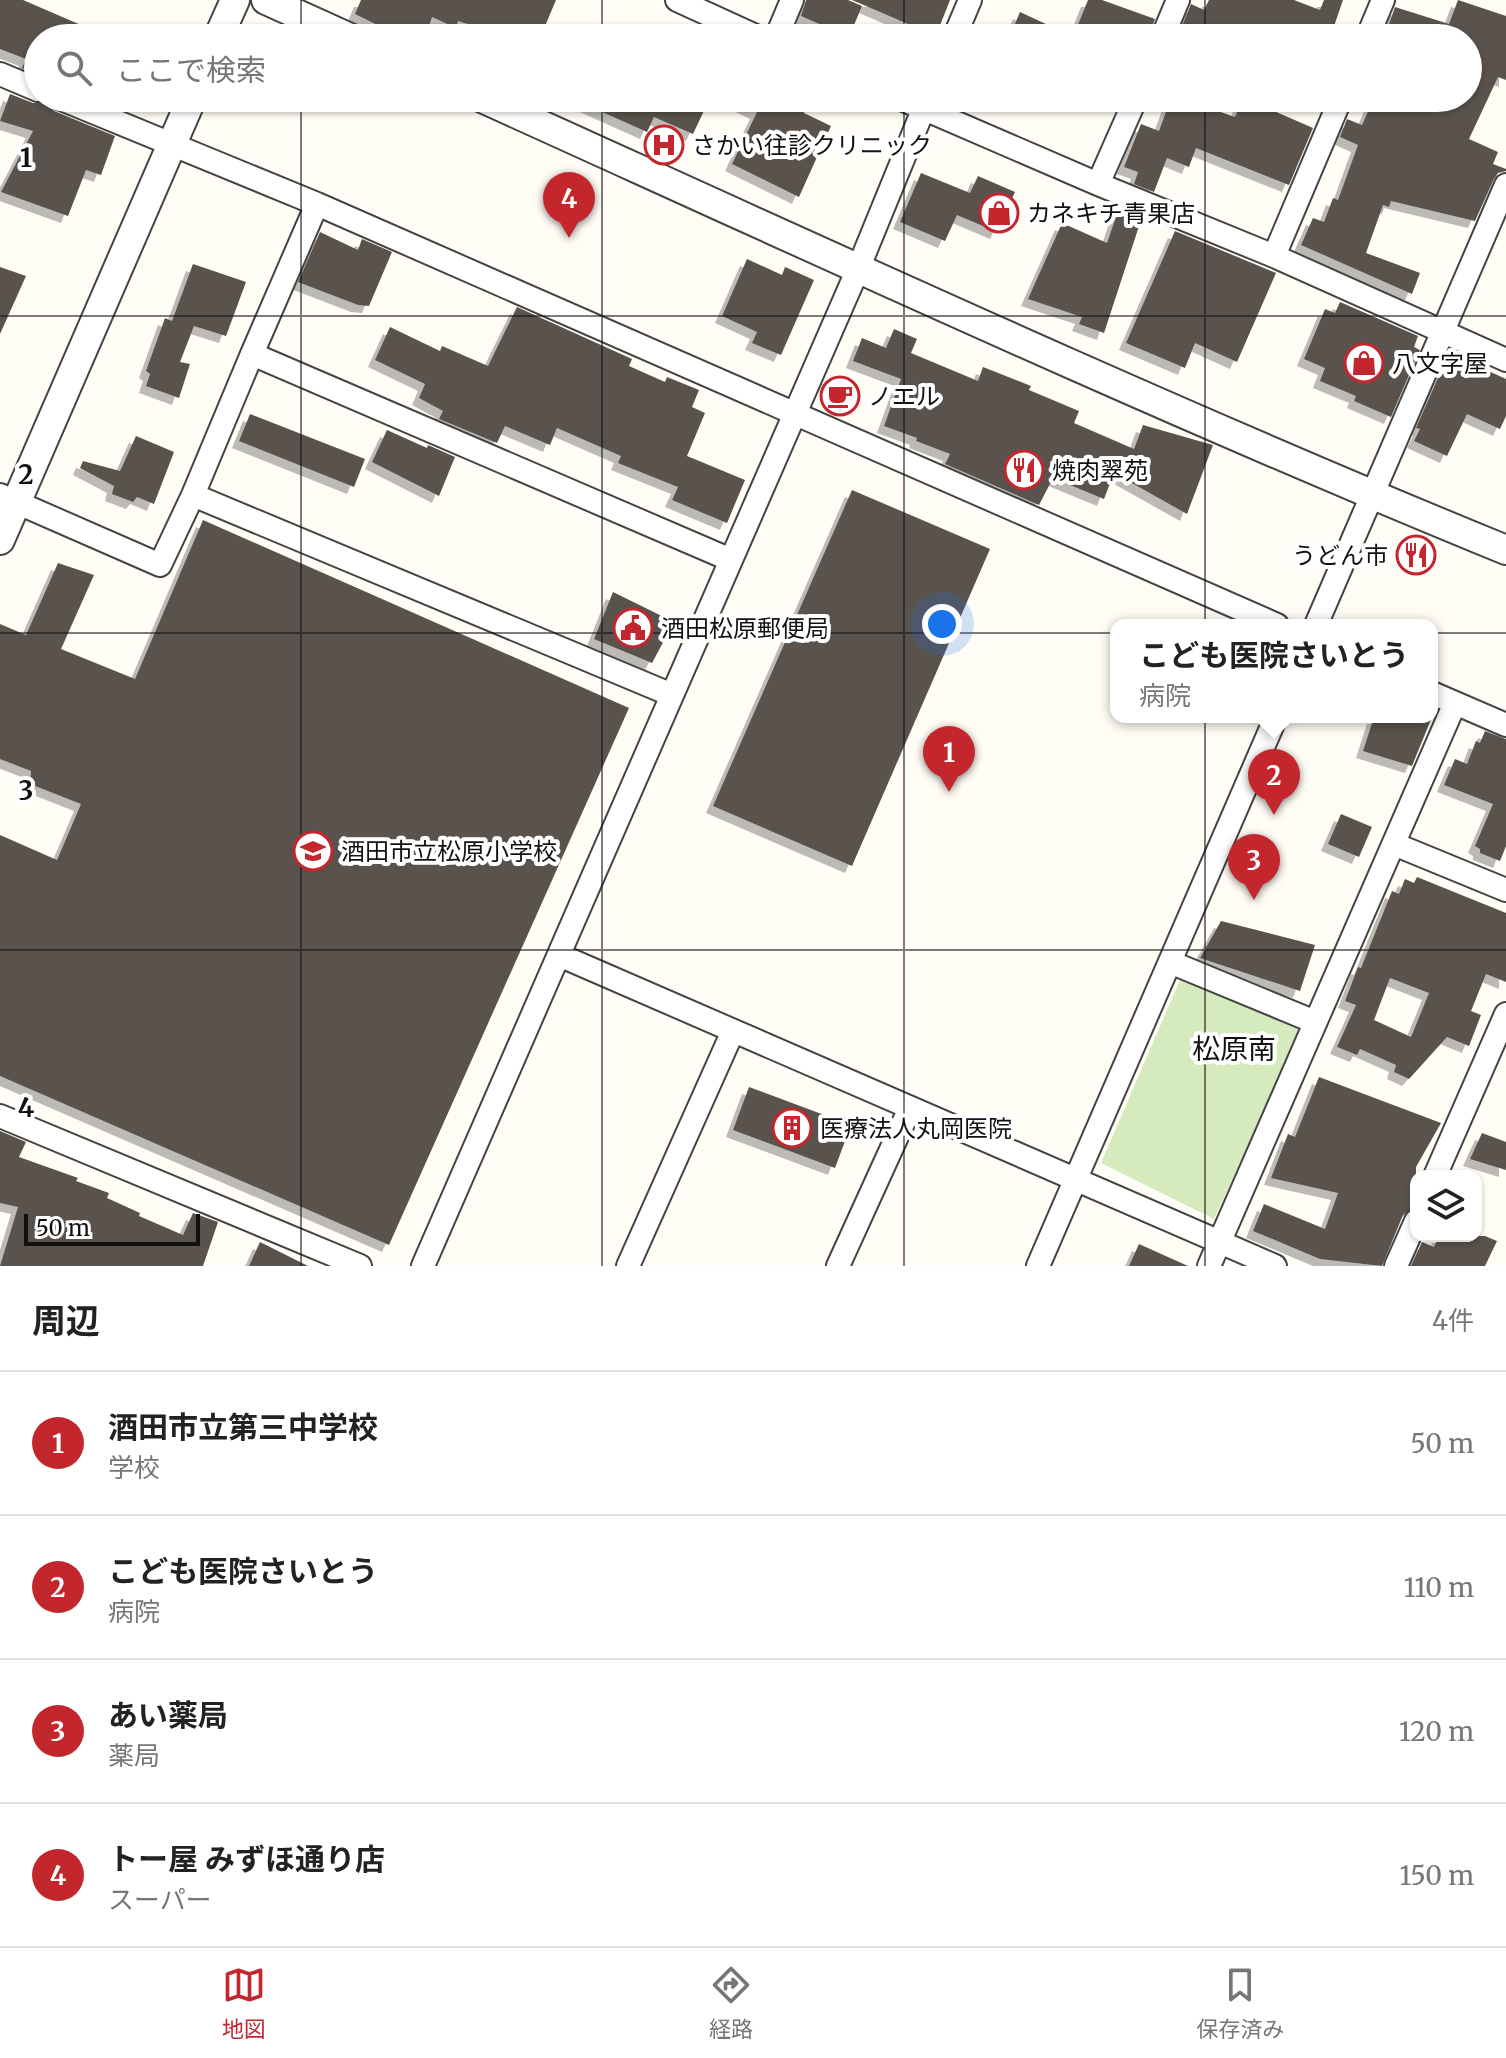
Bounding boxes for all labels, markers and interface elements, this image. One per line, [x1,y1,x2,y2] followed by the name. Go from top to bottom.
[24,24,1482,112] search box
[52,46,96,90] icon: search
[116,51,266,89] text: ここで検索
[643,124,685,166] hospital icon: さかい往診クリニック
[692,130,932,161] place label: さかい往診クリニック
[20,141,32,174] text: 1
[543,172,595,238] pin: 4
[978,192,1020,234] shop icon: カネキチ青果店
[1027,198,1195,229] place label: カネキチ青果店
[1343,342,1385,384] shop icon: 八文字屋
[1392,348,1488,379] place label: 八文字屋
[819,375,861,417] cafe icon: ノエル
[868,381,940,412] place label: ノエル
[1003,449,1045,491] restaurant icon: 焼肉翠苑
[1052,455,1148,486] place label: 焼肉翠苑
[18,458,34,491] text: 2
[1395,534,1437,576] restaurant icon: うどん市
[1292,540,1388,571] place label: うどん市
[922,604,962,644] your location
[612,607,654,649] public building icon: 酒田松原郵便局
[661,613,829,644] place label: 酒田松原郵便局
[1110,619,1438,723] popup
[1139,636,1409,674] text: こども医院さいとう
[1139,679,1191,712] text: 病院
[923,726,975,792] pin: 1
[1248,749,1300,815] pin: 2
[19,774,33,807] text: 3
[292,830,334,872] school or university icon: 酒田市立松原小学校
[1228,834,1280,900] pin: 3
[341,836,557,867] place label: 酒田市立松原小学校
[1192,1031,1276,1067] district label: 松原南
[18,1091,35,1124] text: 4
[771,1107,813,1149] building icon: 医療法人丸岡医院
[820,1113,1012,1144] place label: 医療法人丸岡医院
[1410,1170,1482,1242] map controls
[1410,1170,1482,1242] button: layers
[24,1210,200,1246] scale bar
[36,1214,90,1242] text: 50 m
[32,1300,100,1342] text: 周辺
[1432,1304,1474,1337] text: 4件
[108,1408,378,1446] text: 酒田市立第三中学校
[52,1427,64,1460] text: 1
[1410,1427,1474,1460] text: 50 m
[108,1451,160,1484] text: 学校
[108,1552,378,1590] text: こども医院さいとう
[50,1571,66,1604] text: 2
[1404,1571,1474,1604] text: 110 m
[108,1595,160,1628] text: 病院
[108,1696,228,1734] text: あい薬局
[51,1715,65,1748] text: 3
[1399,1715,1474,1748] text: 120 m
[108,1739,160,1772] text: 薬局
[108,1840,385,1878] text: トー屋 みずほ通り店
[50,1859,66,1892] text: 4
[1400,1859,1474,1892] text: 150 m
[108,1883,212,1916] text: スーパー
[222,1963,266,2043] tab: 地図
[709,1963,753,2043] tab: 経路
[1196,1963,1284,2043] tab: 保存済み

